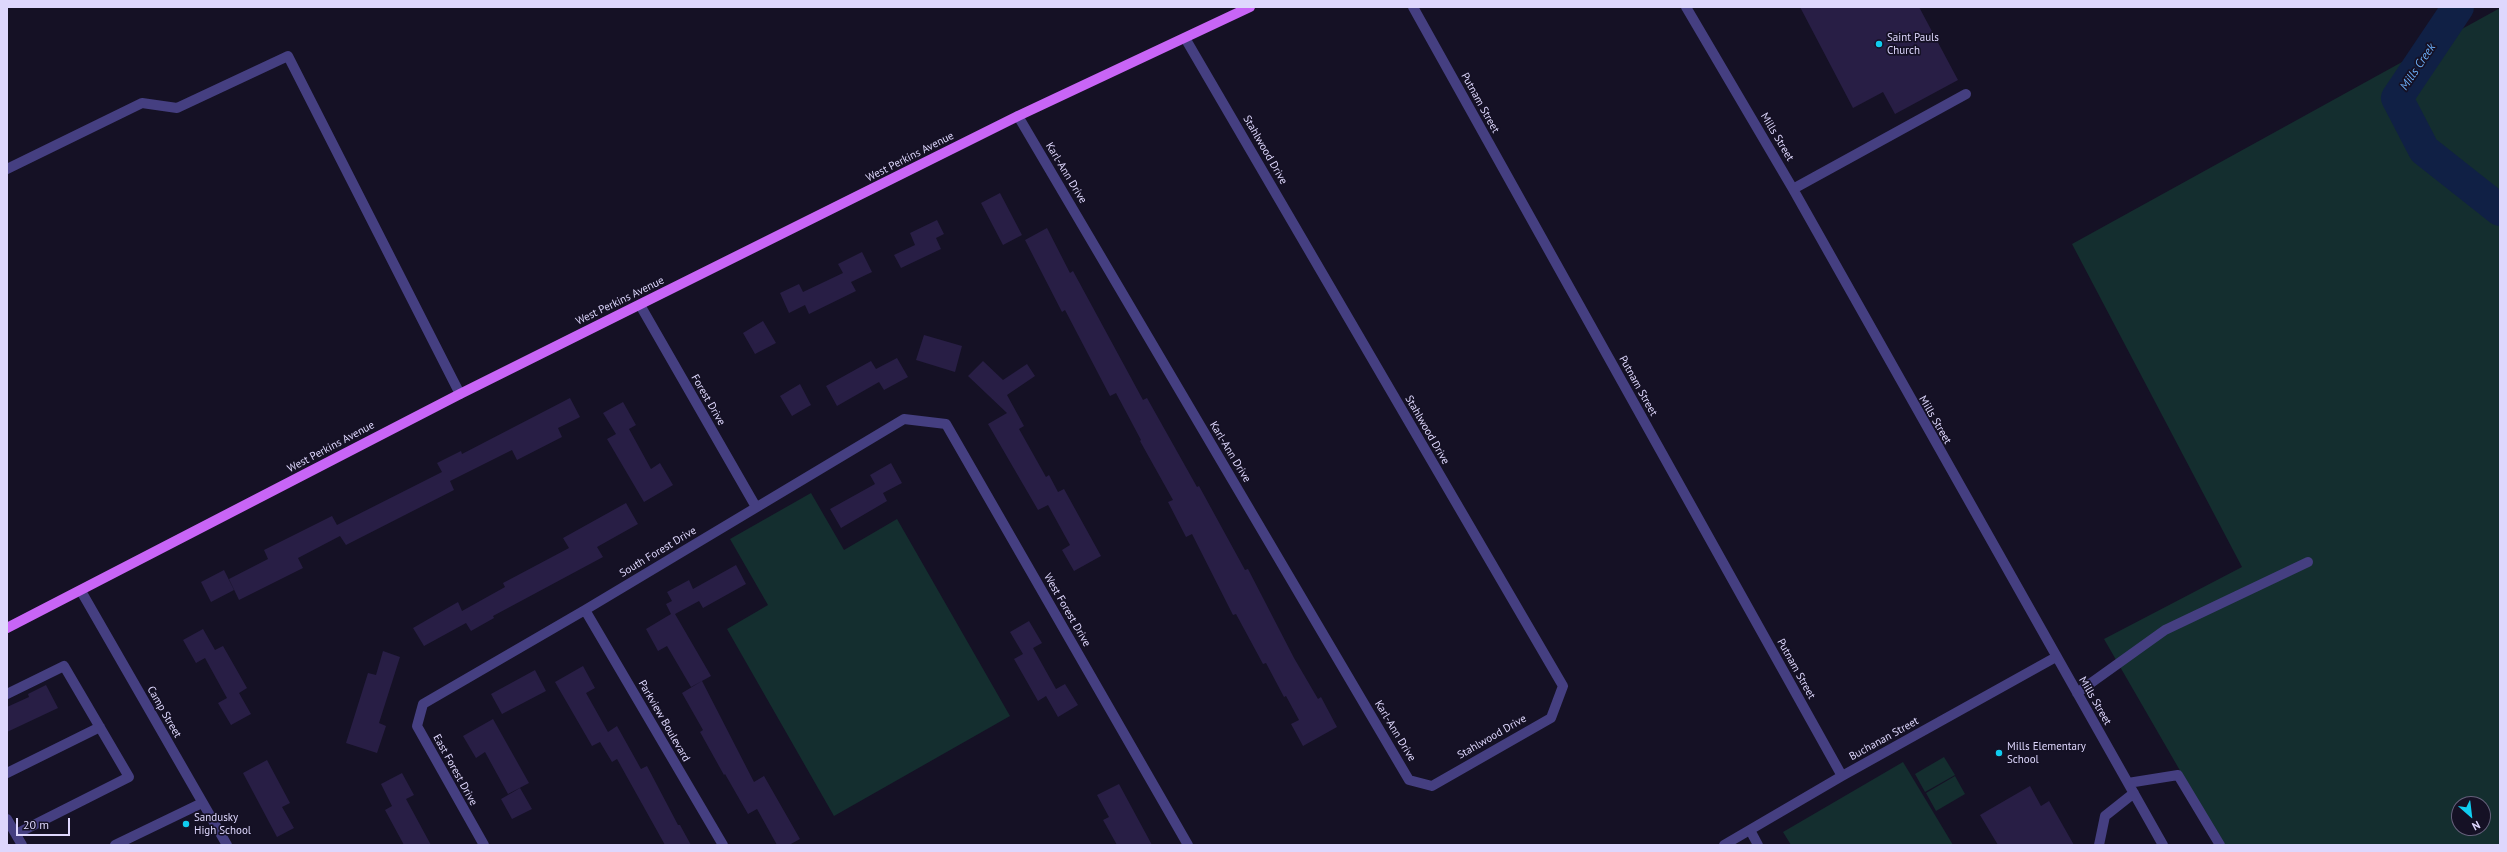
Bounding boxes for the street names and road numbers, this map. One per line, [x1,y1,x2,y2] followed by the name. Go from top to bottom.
[1458,71,1502,135] street label: Putnam Street
[1758,111,1796,163] street label: Mills Street
[1240,113,1290,187] street label: Stahlwood Drive
[864,129,956,185] street label: West Perkins Avenue
[1043,140,1089,206] street label: Karl-Ann Drive
[574,274,666,328] street label: West Perkins Avenue
[1616,354,1660,418] street label: Putnam Street
[688,372,728,428] street label: Forest Drive
[1402,393,1452,467] street label: Stahlwood Drive
[1916,393,1954,447] street label: Mills Street
[285,418,377,476] street label: West Perkins Avenue
[1207,419,1253,485] street label: Karl-Ann Drive
[617,524,699,580] street label: South Forest Drive
[1041,571,1093,649] street label: West Forest Drive
[1774,637,1818,701] street label: Putnam Street
[2076,674,2114,728] street label: Mills Street
[635,678,693,764] street label: Parkview Boulevard
[144,684,184,740] street label: Camp Street
[1372,698,1418,764] street label: Karl-Ann Drive
[1455,712,1529,762] street label: Stahlwood Drive
[1847,714,1921,764] street label: Buchanan Street
[430,732,480,808] street label: East Forest Drive

